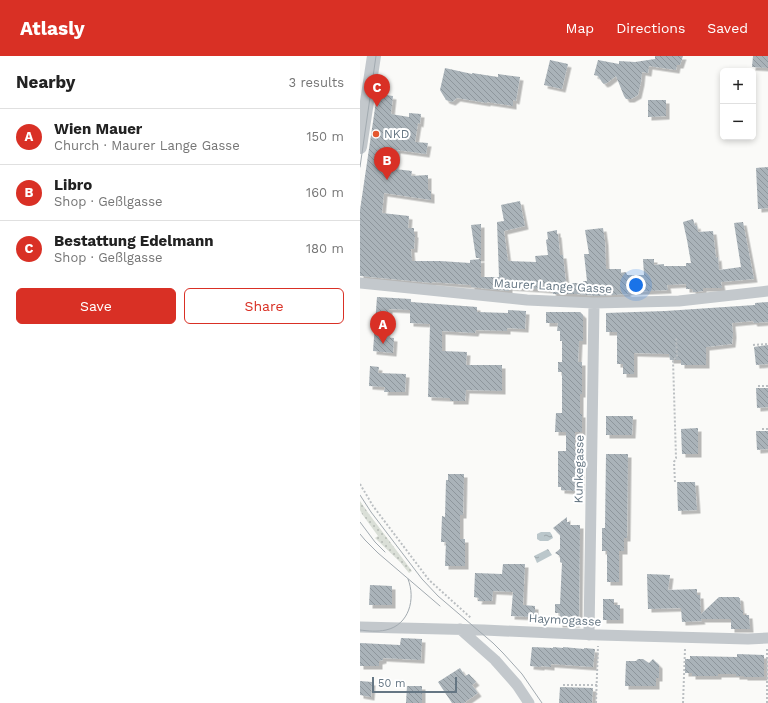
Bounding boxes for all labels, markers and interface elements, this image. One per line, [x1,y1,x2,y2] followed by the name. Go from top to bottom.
[20,17,85,40] text: Atlasly
[566,20,594,36] text: Map
[616,20,685,36] text: Directions
[707,20,748,36] text: Saved
[720,68,756,140] map controls
[720,68,756,104] button: +
[16,72,75,92] text: Nearby
[364,74,390,107] pin: C
[289,75,344,90] text: 3 results
[720,104,756,140] button: −
[54,120,142,138] text: Wien Mauer
[384,127,409,141] place label: NKD
[25,129,33,144] text: A
[306,129,344,144] text: 150 m
[371,129,381,139] marker: NKD
[54,138,240,153] text: Church · Maurer Lange Gasse
[374,147,400,180] pin: B
[54,176,92,194] text: Libro
[25,185,33,200] text: B
[306,185,344,200] text: 160 m
[54,194,163,209] text: Shop · Geßlgasse
[54,232,214,250] text: Bestattung Edelmann
[25,241,33,256] text: C
[306,241,344,256] text: 180 m
[54,250,163,265] text: Shop · Geßlgasse
[626,275,646,295] your location
[493,276,613,296] street label: Maurer Lange Gasse
[16,288,176,324] button: Save
[184,288,344,324] button: Share
[370,311,396,344] pin: A
[571,434,587,503] street label: Kunkegasse
[528,611,602,629] street label: Haymogasse
[372,675,457,694] scale bar
[378,677,405,690] text: 50 m

